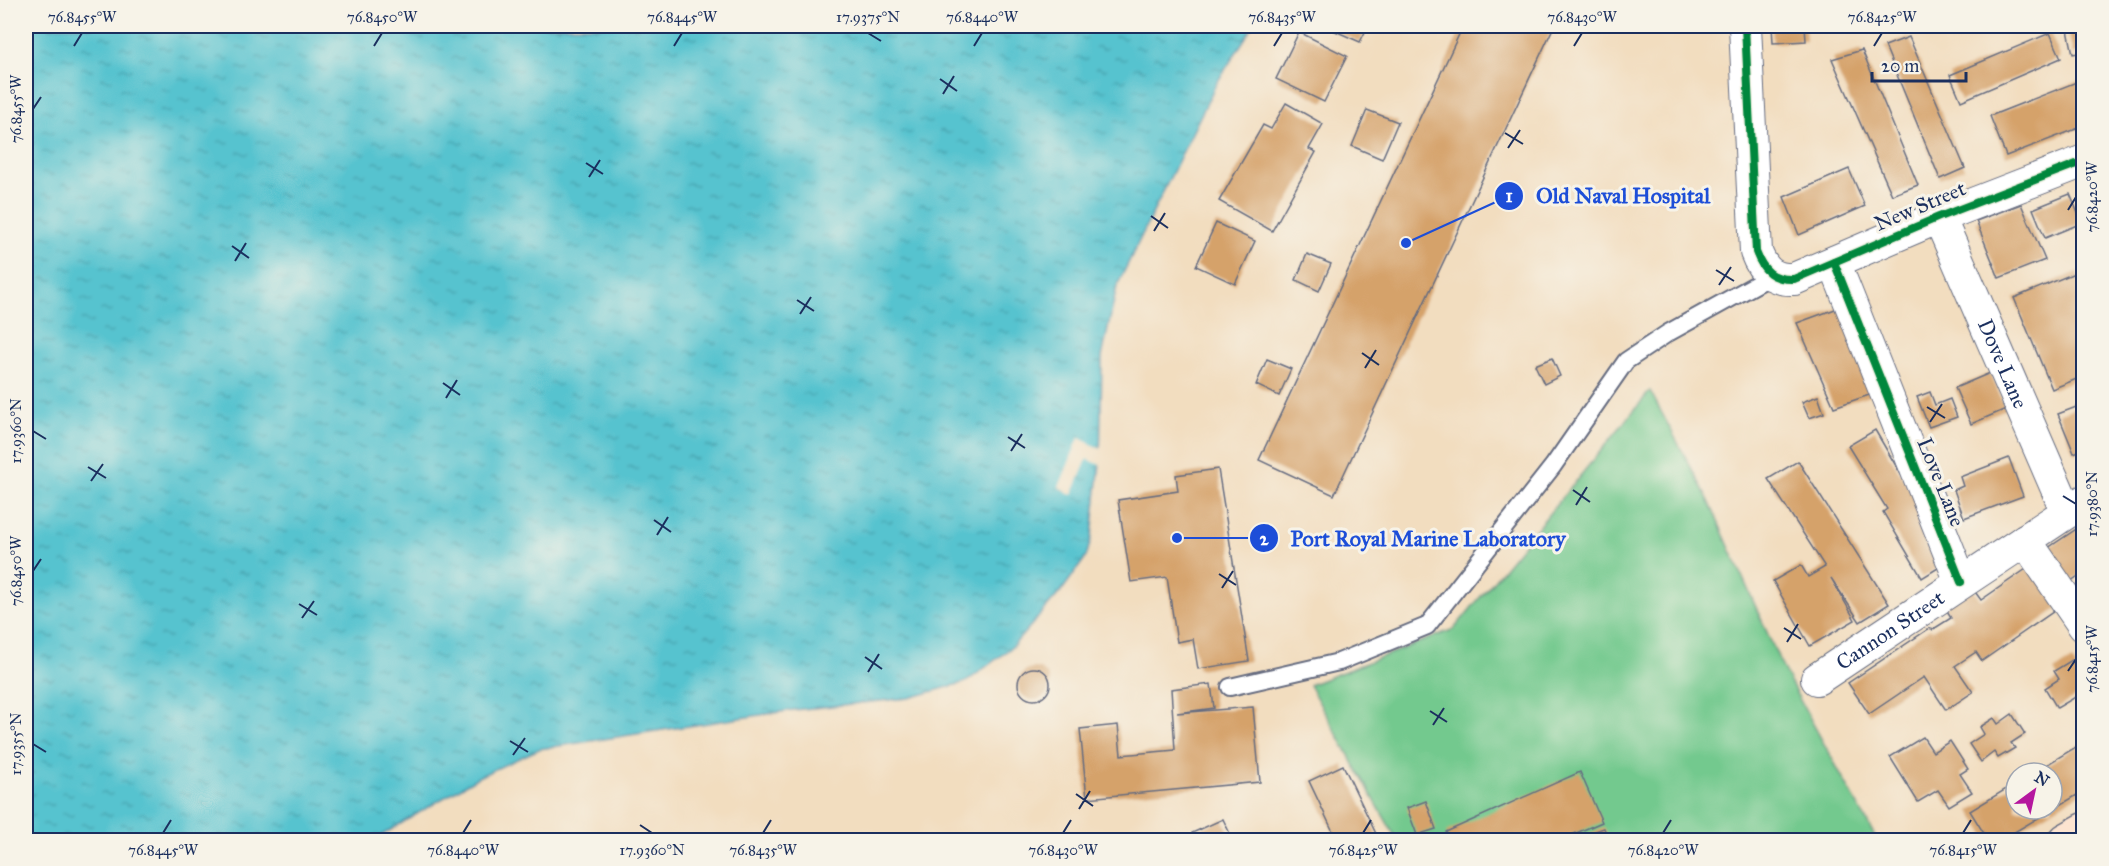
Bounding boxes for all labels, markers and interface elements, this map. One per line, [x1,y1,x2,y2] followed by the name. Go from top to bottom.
[48,8,117,26] text: 76.8455°W
[347,8,418,26] text: 76.8450°W
[647,8,718,26] text: 76.8445°W
[836,8,900,26] text: 17.9375°N
[946,8,1019,26] text: 76.8440°W
[1248,8,1317,26] text: 76.8435°W
[1547,8,1618,26] text: 76.8430°W
[1847,8,1917,26] text: 76.8425°W
[1872,45,1966,83] scale bar
[1881,55,1919,77] text: 20 m
[7,74,25,143] text: 76.8455°W
[2083,161,2101,232] text: 76.8420°W
[1870,175,1970,237] street label: New Street
[1494,176,1722,216] callout: Old Naval Hospital
[1536,182,1711,209] text: Old Naval Hospital
[1505,185,1513,207] text: 1
[1972,315,2034,413] street label: Dove Lane
[7,398,25,464] text: 17.9360°N
[1911,434,1971,531] street label: Love Lane
[2083,471,2101,537] text: 17.9380°N
[1249,518,1578,558] callout: Port Royal Marine Laboratory
[1290,525,1567,552] text: Port Royal Marine Laboratory
[1260,528,1270,550] text: 2
[7,535,25,606] text: 76.8450°W
[1831,584,1950,676] street label: Cannon Street
[2083,624,2101,693] text: 76.8415°W
[7,712,25,776] text: 17.9355°N
[2004,761,2064,821] north arrow
[2031,767,2053,791] text: N
[128,841,199,859] text: 76.8445°W
[427,841,500,859] text: 76.8440°W
[619,841,685,859] text: 17.9360°N
[729,841,798,859] text: 76.8435°W
[1028,841,1099,859] text: 76.8430°W
[1328,841,1398,859] text: 76.8425°W
[1628,841,1699,859] text: 76.8420°W
[1929,841,1998,859] text: 76.8415°W

